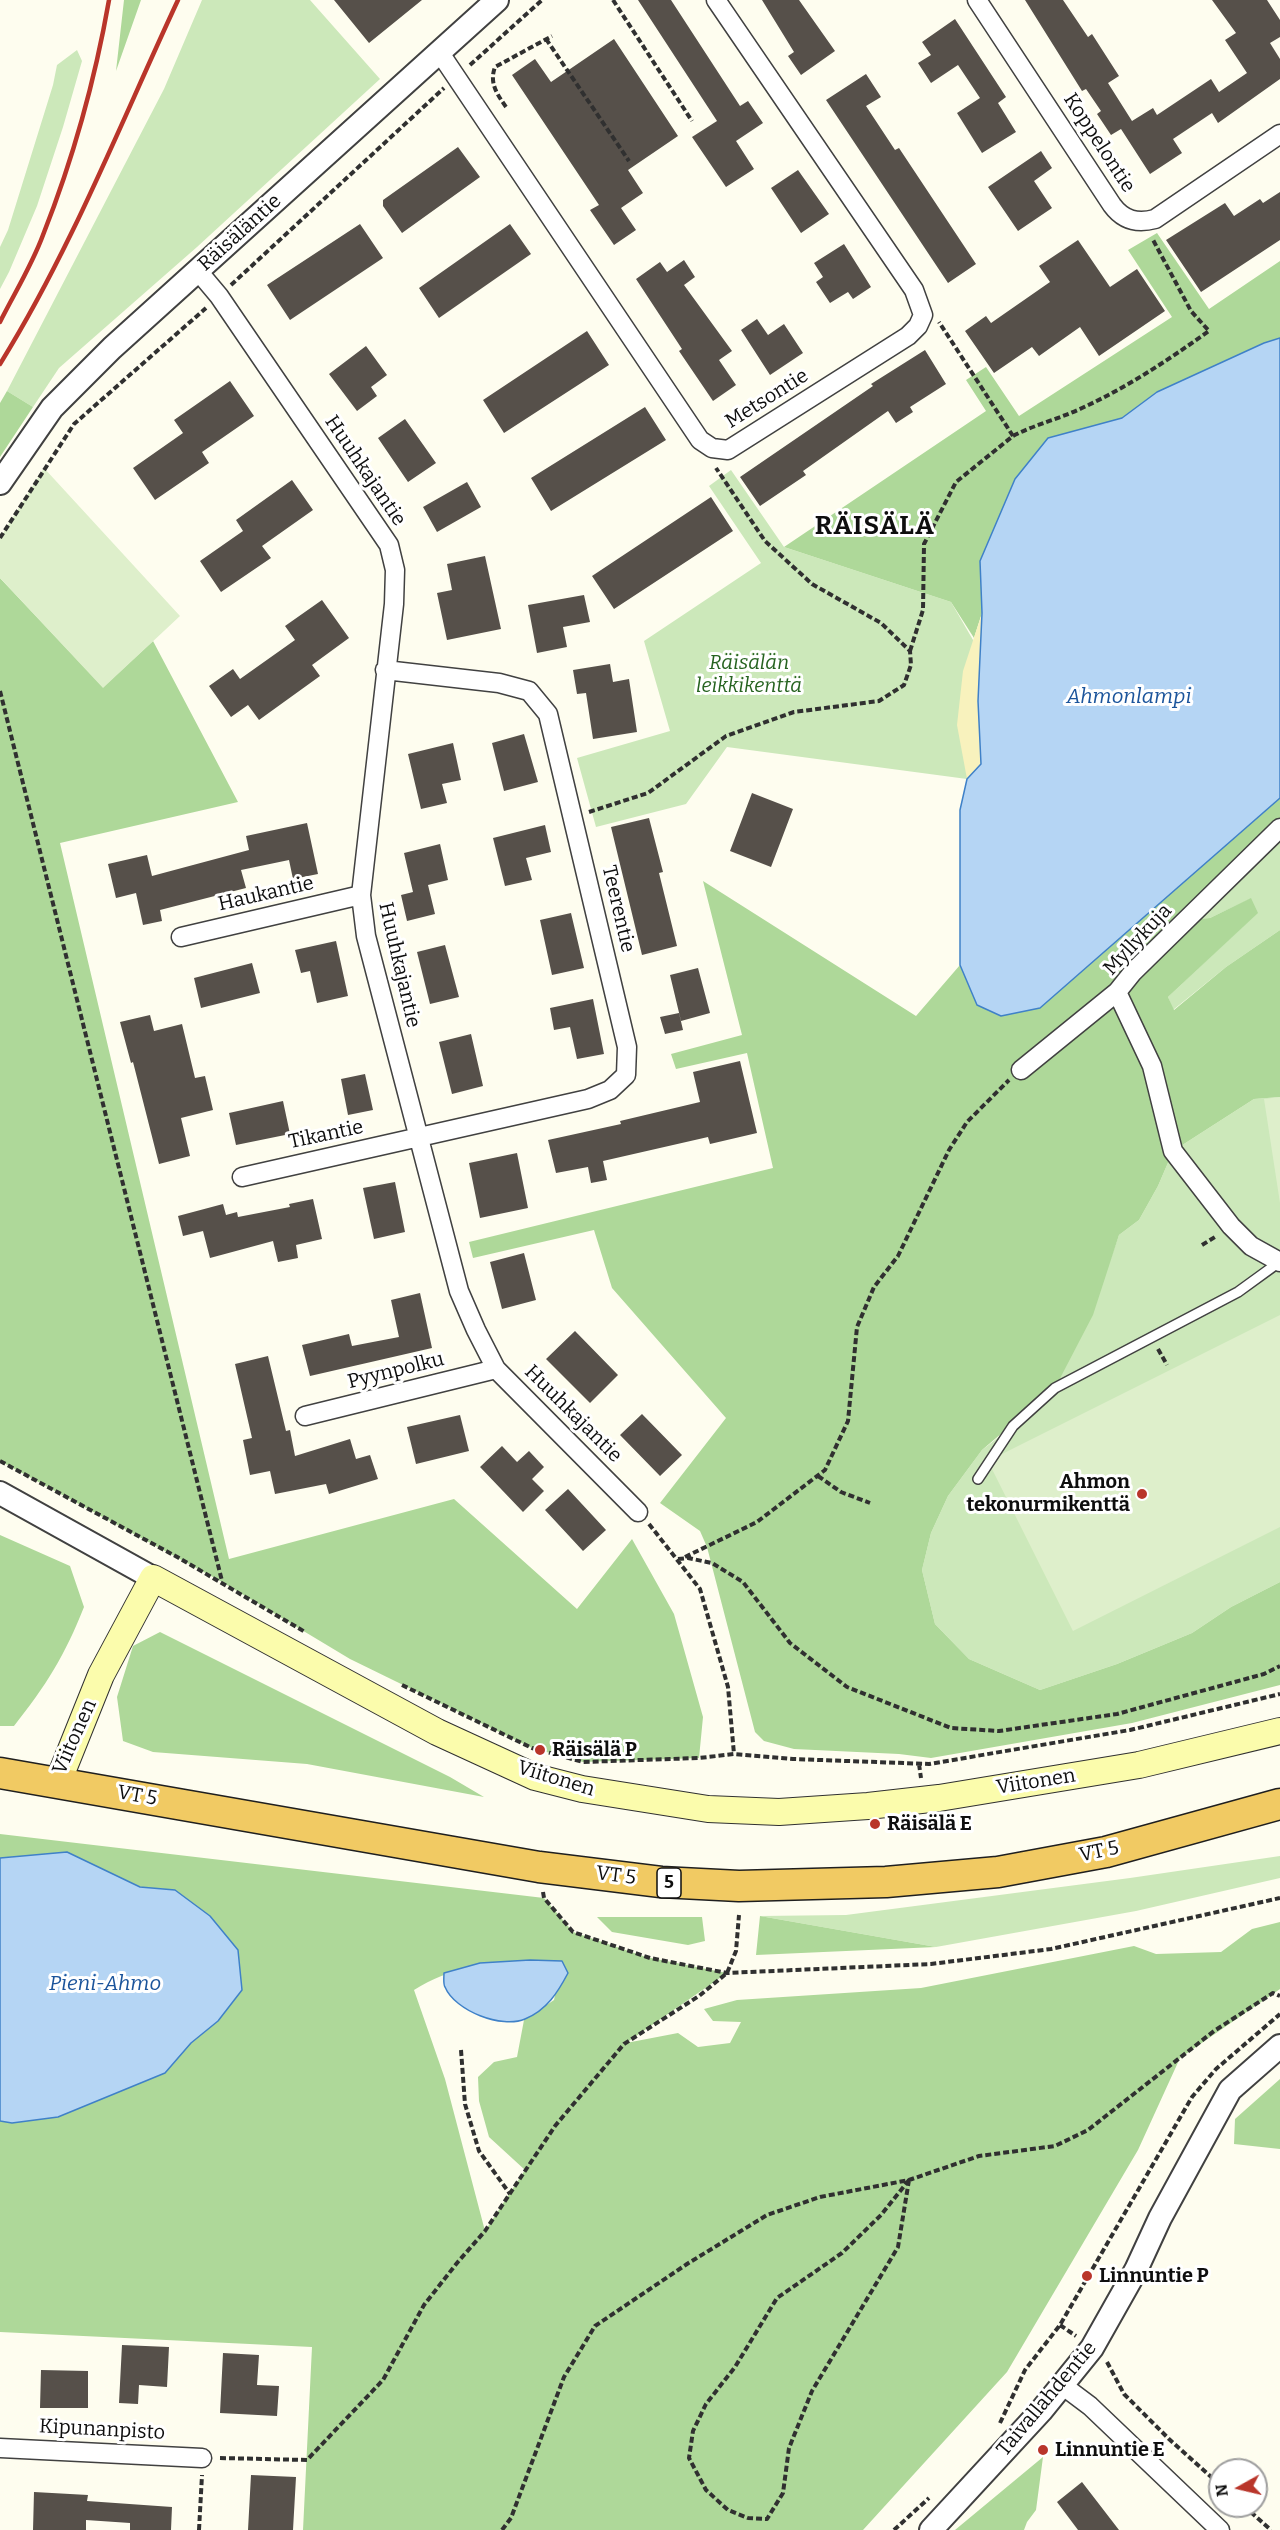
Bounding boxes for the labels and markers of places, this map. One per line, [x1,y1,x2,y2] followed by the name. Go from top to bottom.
[966,1470,1130,1517] place label: Ahmon tekonurmikenttä
[1135,1487,1149,1501] marker: Ahmon tekonurmikenttä
[552,1738,637,1762] place label: Räisälä P
[533,1743,547,1757] marker: Räisälä P
[887,1812,972,1836] place label: Räisälä E
[868,1817,882,1831] marker: Räisälä E
[1099,2264,1209,2288] place label: Linnuntie P
[1080,2269,1094,2283] marker: Linnuntie P
[1055,2438,1165,2462] place label: Linnuntie E
[1036,2443,1050,2457] marker: Linnuntie E

